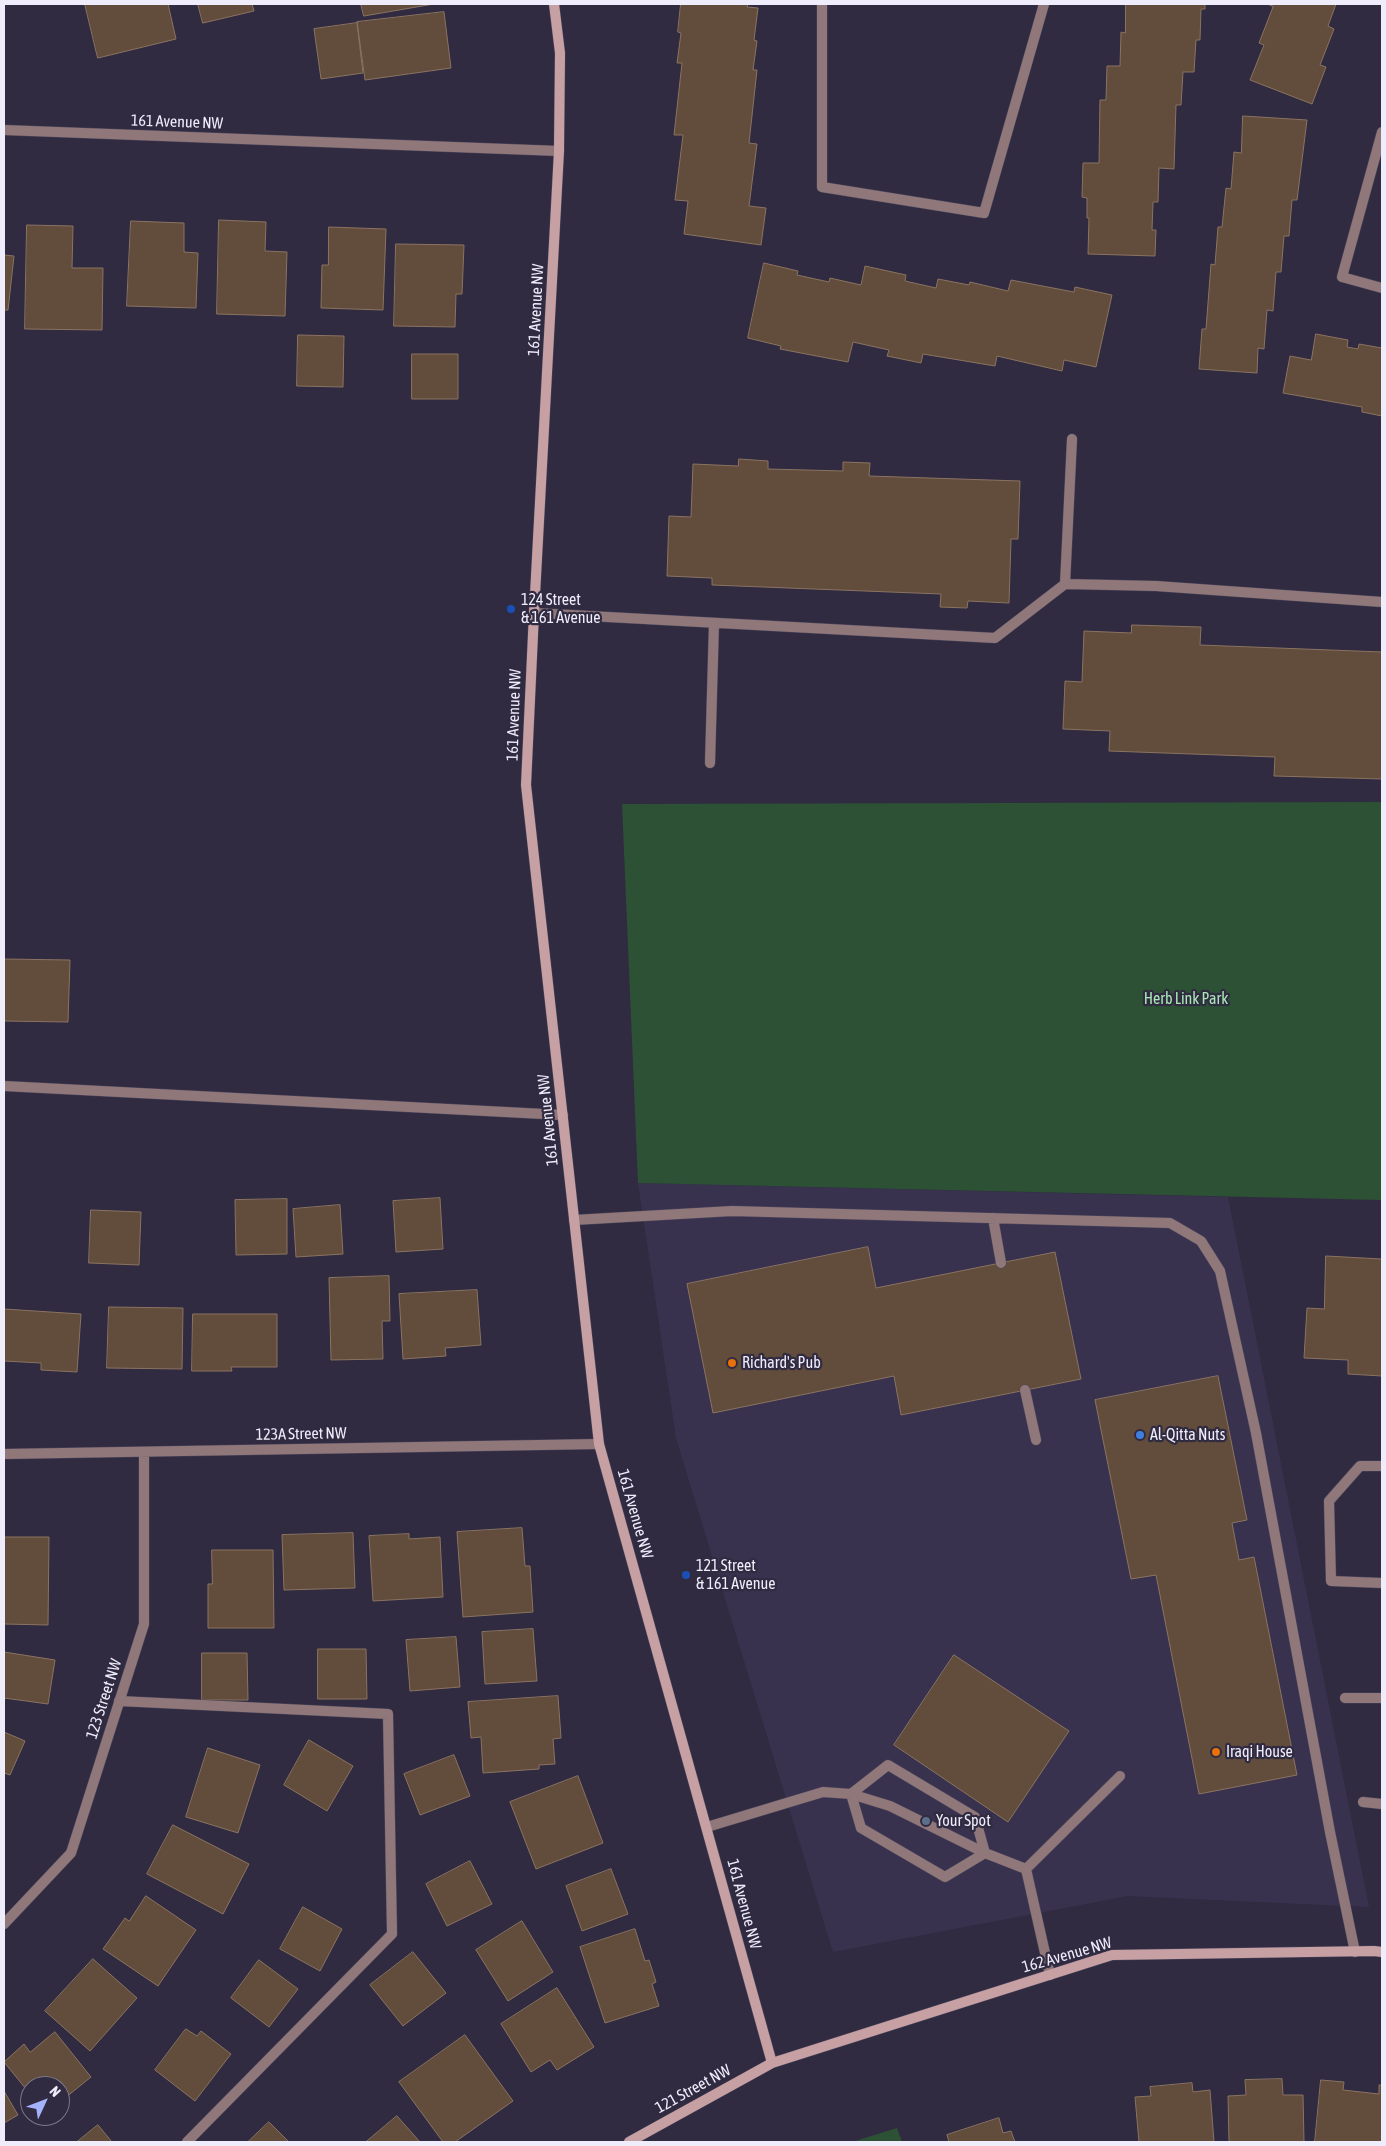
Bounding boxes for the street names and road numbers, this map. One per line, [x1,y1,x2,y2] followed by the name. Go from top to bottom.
[131,111,223,133] street label: 161 Avenue NW
[524,263,548,357] street label: 161 Avenue NW
[503,669,525,761] street label: 161 Avenue NW
[534,1073,562,1167] street label: 161 Avenue NW
[255,1424,347,1444] street label: 123A Street NW
[613,1467,657,1561] street label: 161 Avenue NW
[82,1657,126,1741] street label: 123 Street NW
[723,1857,765,1951] street label: 161 Avenue NW
[1020,1933,1114,1977] street label: 162 Avenue NW
[652,2060,734,2118] street label: 121 Street NW

